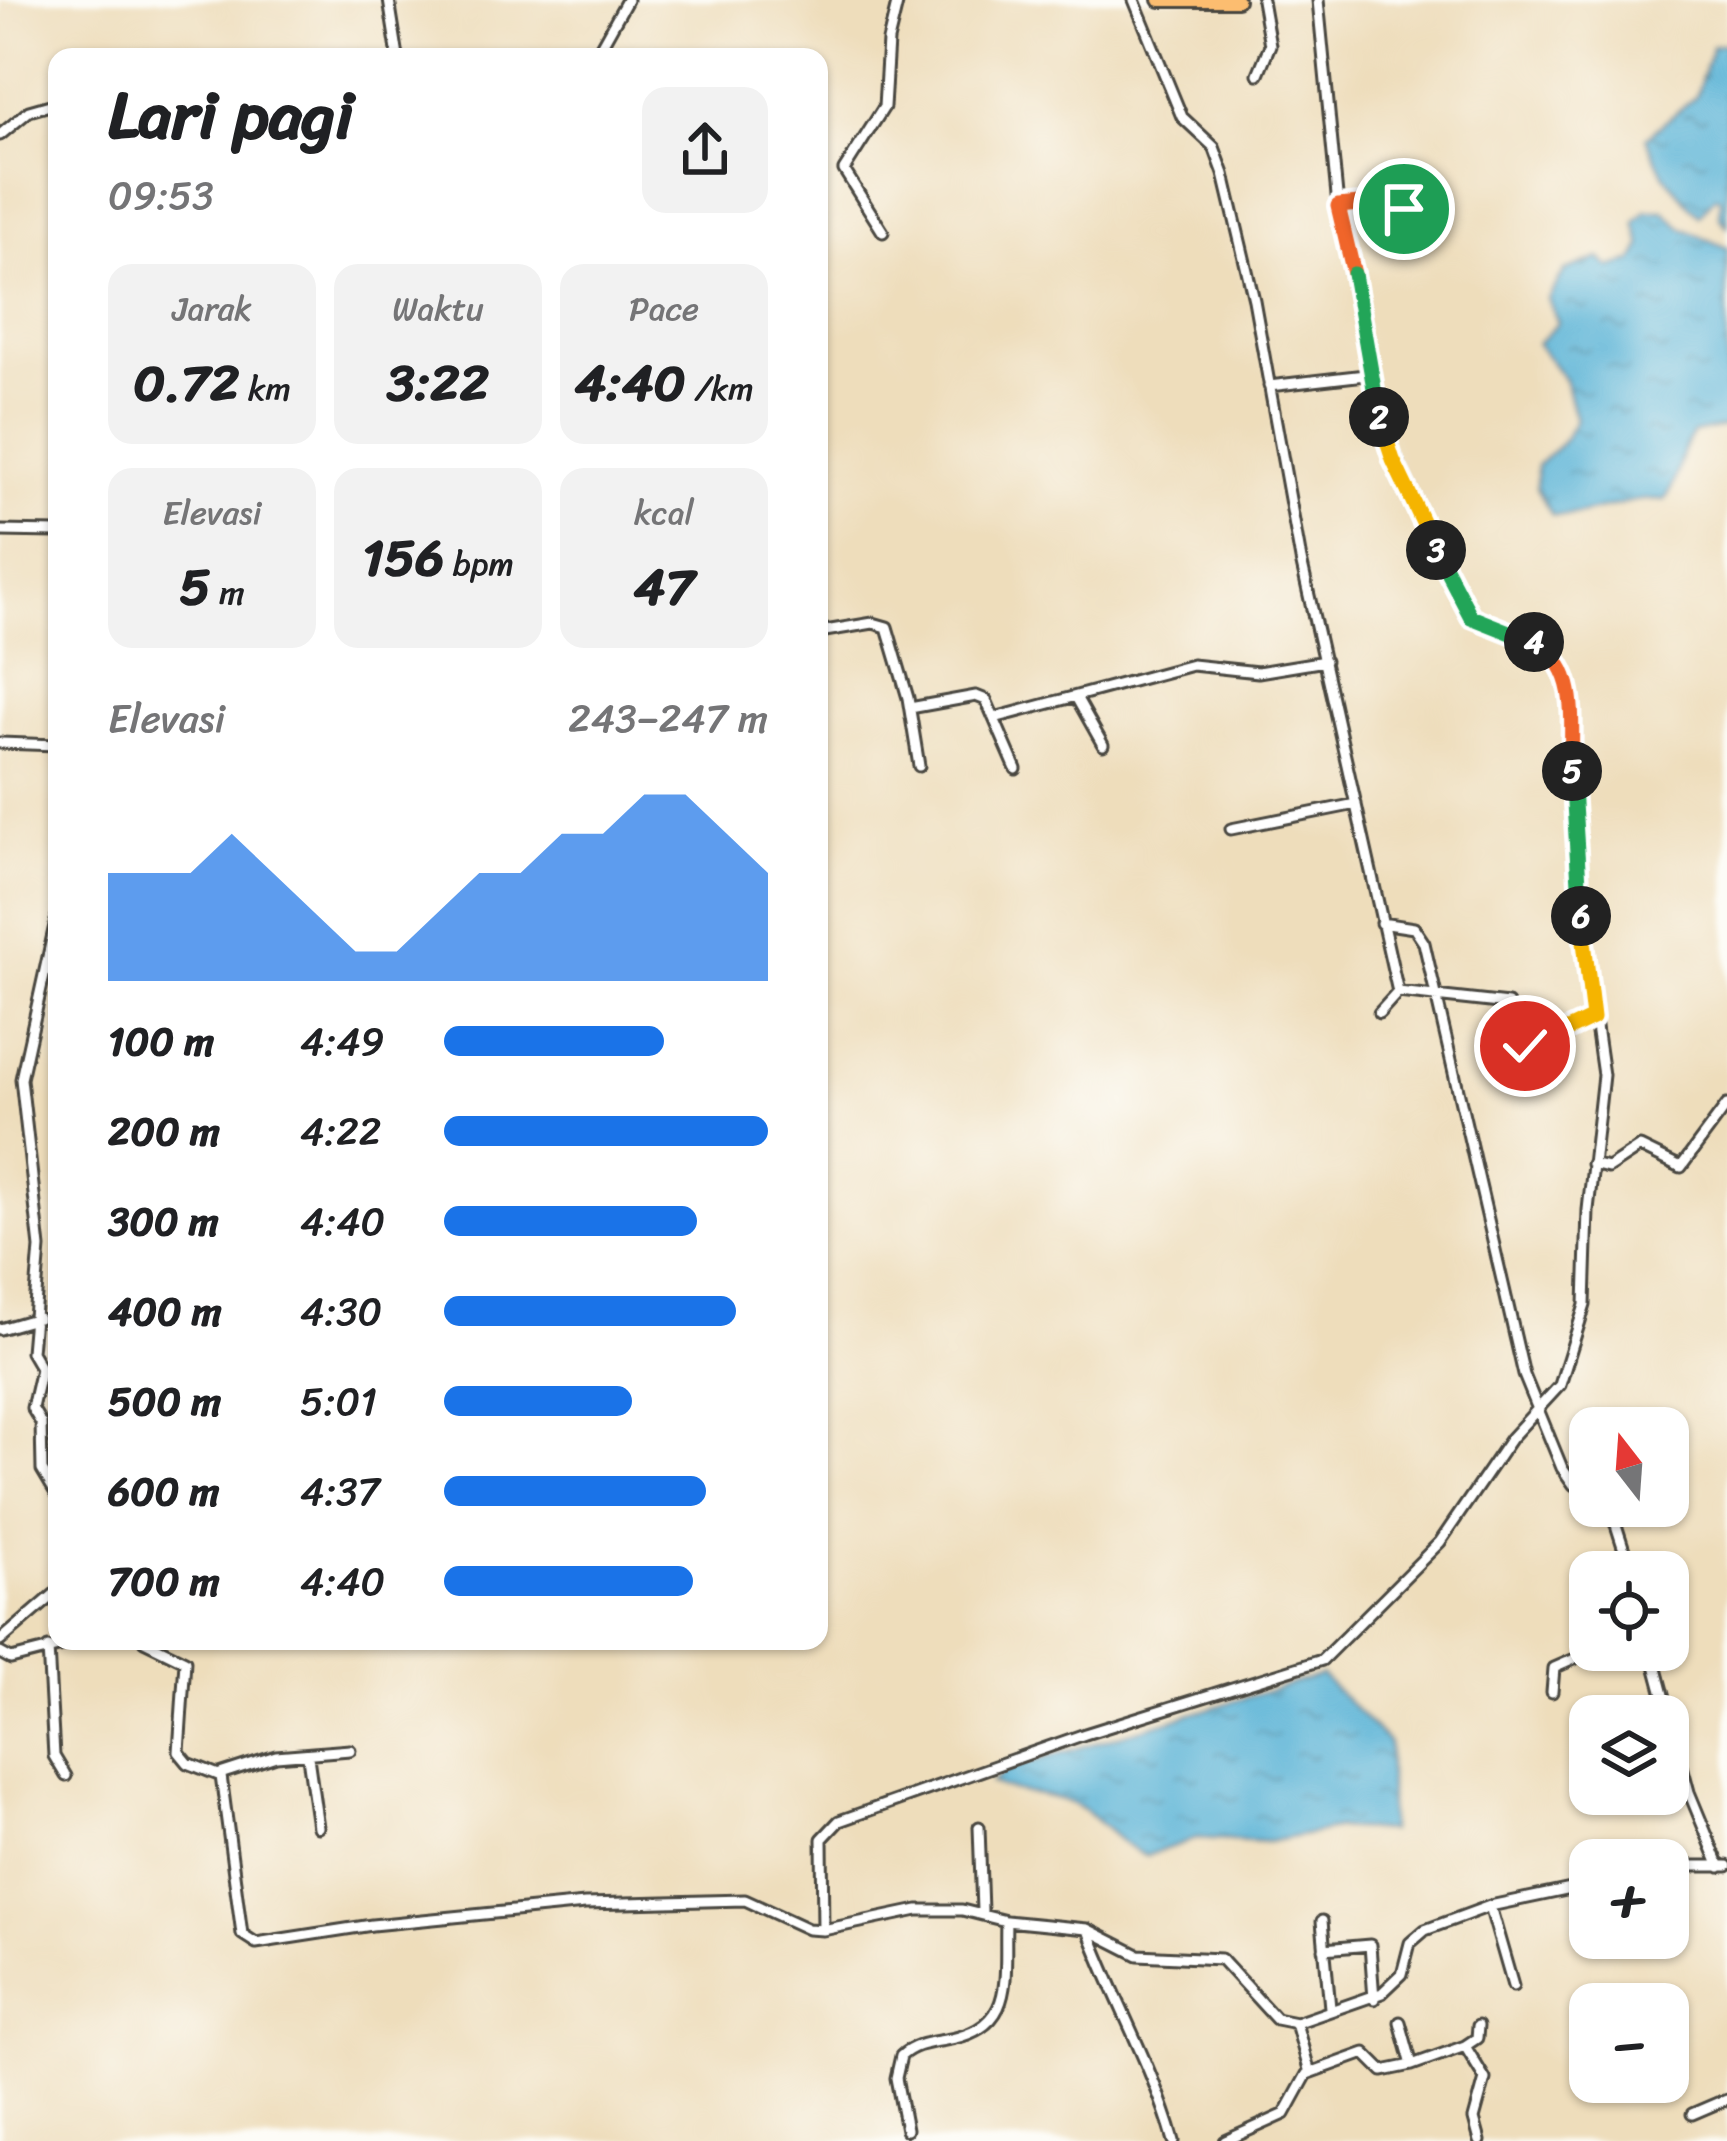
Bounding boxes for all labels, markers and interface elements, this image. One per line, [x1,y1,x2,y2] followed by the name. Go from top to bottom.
[108,57,354,174] text: Lari pagi
[642,87,768,213] button: share
[1353,158,1455,260] pin
[108,161,214,230] text: 09:53
[1371,176,1437,242] icon: arrive
[172,280,252,338] text: Jarak
[392,280,484,338] text: Waktu
[629,280,699,338] text: Pace
[133,338,239,428] text: 0.72
[387,338,489,428] text: 3:22
[574,338,686,428] text: 4:40
[239,360,291,418] text: km
[686,360,754,418] text: /km
[1349,387,1409,447] pin: 2
[1369,388,1389,446] text: 2
[162,484,262,542] text: Elevasi
[634,484,694,542] text: kcal
[362,513,444,603] text: 156
[1406,520,1466,580] pin: 3
[1427,521,1445,579] text: 3
[444,535,514,593] text: bpm
[179,542,211,632] text: 5
[634,542,695,632] text: 47
[211,564,245,622] text: m
[1504,612,1564,672] pin: 4
[1524,613,1544,671] text: 4
[108,684,225,753] text: Elevasi
[568,684,768,753] text: 243–247 m
[1542,741,1602,801] pin: 5
[1562,742,1582,800] text: 5
[1551,886,1611,946] pin: 6
[1572,887,1590,945] text: 6
[1474,995,1576,1097] pin
[108,1007,214,1076] text: 100 m
[300,1007,384,1076] text: 4:49
[1492,1013,1558,1079] icon: check
[108,1097,220,1166] text: 200 m
[300,1097,381,1166] text: 4:22
[108,1187,219,1256] text: 300 m
[300,1187,385,1256] text: 4:40
[108,1277,222,1346] text: 400 m
[300,1277,382,1346] text: 4:30
[108,1367,221,1436] text: 500 m
[300,1367,377,1436] text: 5:01
[1569,1407,1689,1527] north arrow
[1569,1407,1689,2103] map controls
[108,1457,220,1526] text: 600 m
[300,1457,380,1526] text: 4:37
[108,1547,220,1616] text: 700 m
[300,1547,385,1616] text: 4:40
[1569,1551,1689,1671] button: locate
[1569,1695,1689,1815] button: layers
[1569,1839,1689,1959] button: +
[1569,1983,1689,2103] button: −

